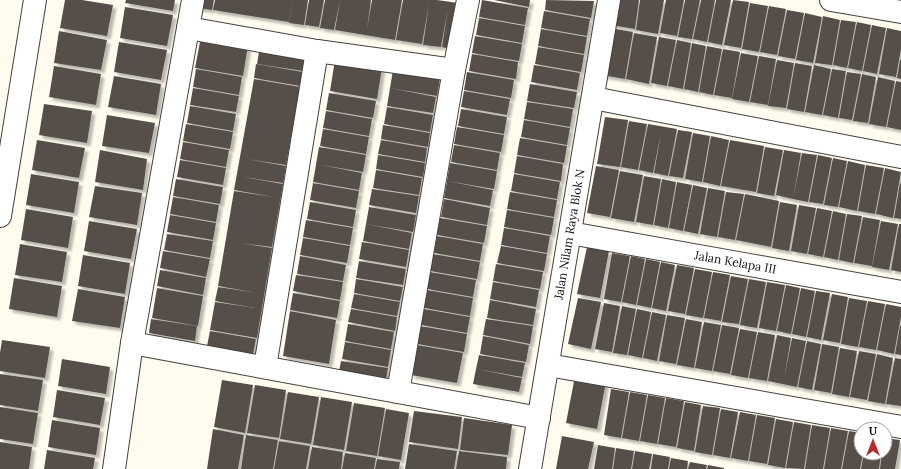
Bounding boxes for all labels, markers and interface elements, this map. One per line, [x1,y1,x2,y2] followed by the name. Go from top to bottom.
[551,168,587,302] street label: Jalan Nilam Raya Blok N
[692,247,778,277] street label: Jalan Kelapa III
[853,421,893,461] north arrow
[869,424,878,438] text: U

